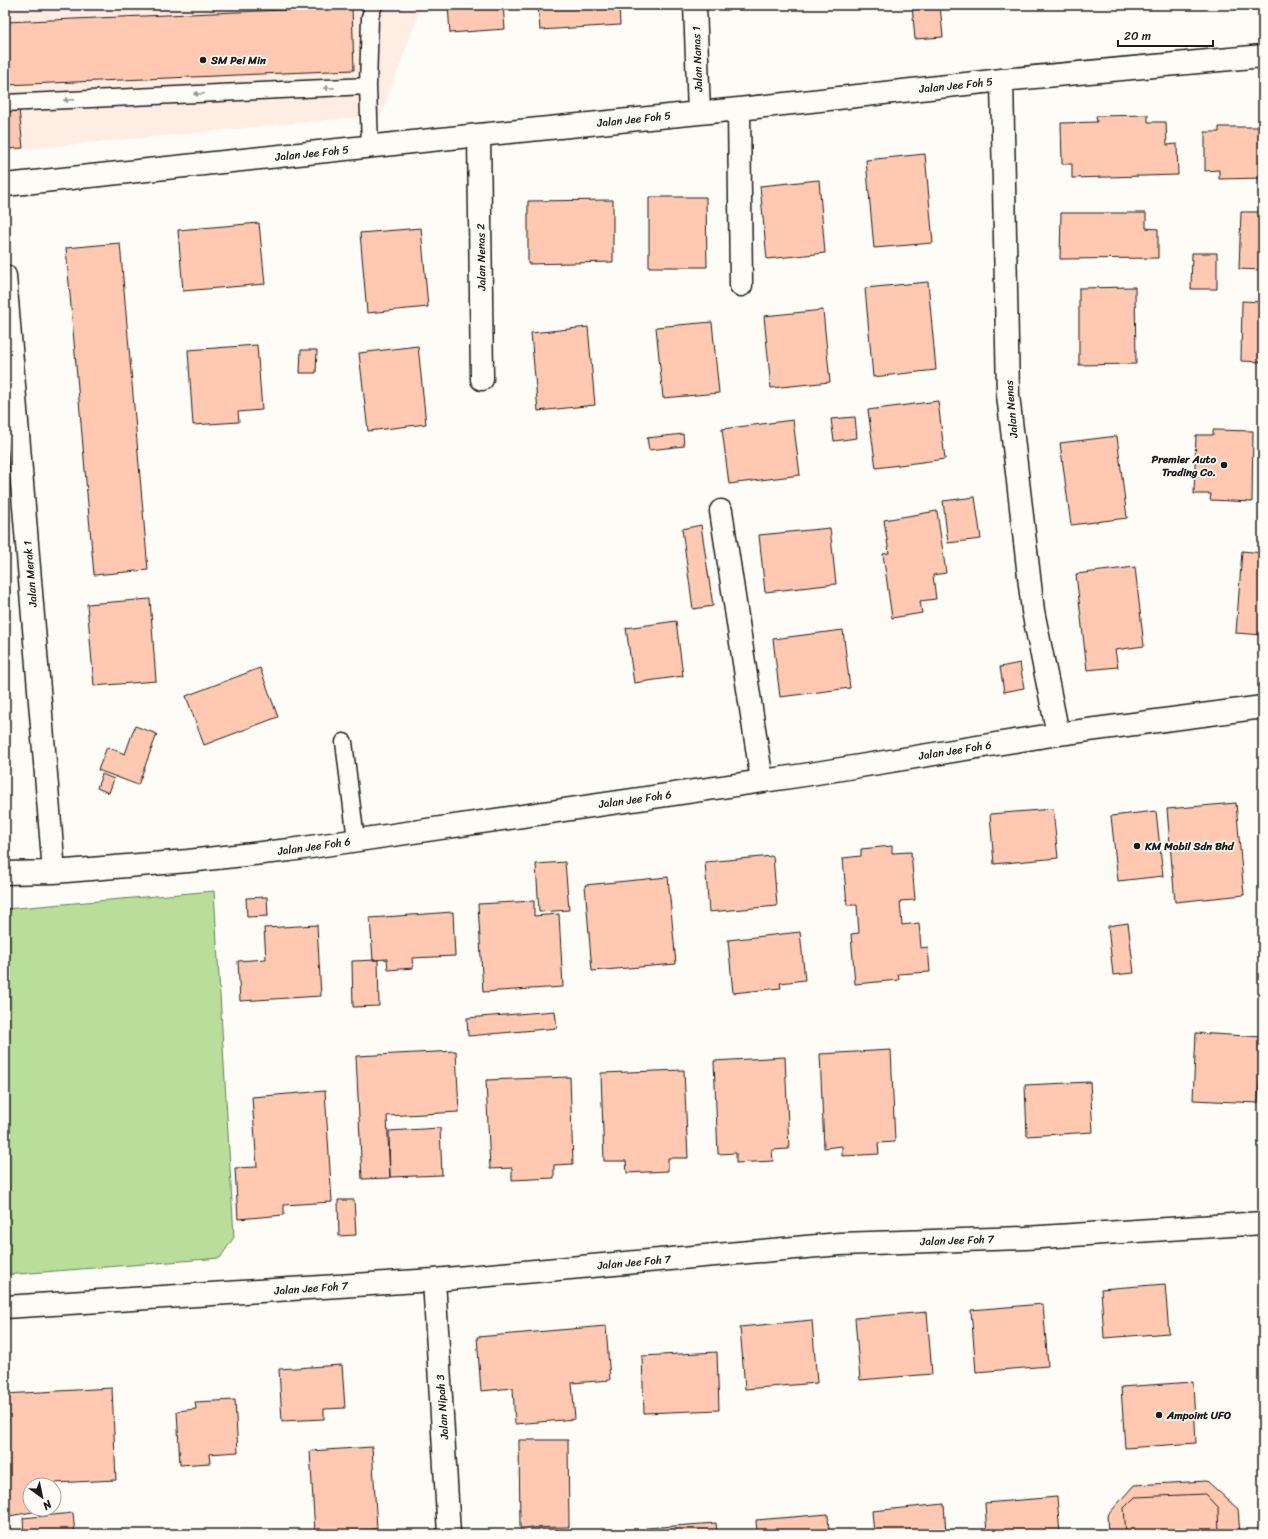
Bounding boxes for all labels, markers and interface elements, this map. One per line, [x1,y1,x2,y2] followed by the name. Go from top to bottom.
[1118,22,1213,48] scale bar
[1124,25,1151,47] text: 20 m
[687,26,708,93] street label: Jalan Nanas 1
[210,51,266,70] place label: SM Pei Min
[198,55,208,65] marker: SM Pei Min
[917,72,994,99] street label: Jalan Jee Foh 5
[323,84,335,91] one-way arrow
[193,90,205,97] one-way arrow
[63,96,75,103] one-way arrow
[595,106,672,133] street label: Jalan Jee Foh 5
[273,140,350,167] street label: Jalan Jee Foh 5
[471,223,492,292] street label: Jalan Nenas 2
[999,378,1024,440] street label: Jalan Nenas
[1151,450,1216,482] place label: Premier Auto Trading Co.
[1219,460,1229,470] marker: Premier Auto Trading Co.
[18,540,43,609] street label: Jalan Merak 1
[916,735,993,766] street label: Jalan Jee Foh 6
[596,785,673,814] street label: Jalan Jee Foh 6
[275,832,352,861] street label: Jalan Jee Foh 6
[1144,837,1235,856] place label: KM Mobil Sdn Bhd
[1132,841,1142,851] marker: KM Mobil Sdn Bhd
[919,1230,995,1251] street label: Jalan Jee Foh 7
[596,1250,672,1275] street label: Jalan Jee Foh 7
[273,1276,349,1301] street label: Jalan Jee Foh 7
[431,1374,454,1441] street label: Jalan Nipah 3
[1166,1406,1231,1425] place label: Ampoint UFO
[1154,1410,1164,1420] marker: Ampoint UFO
[22,1477,62,1517] north arrow
[38,1494,56,1515] text: N

